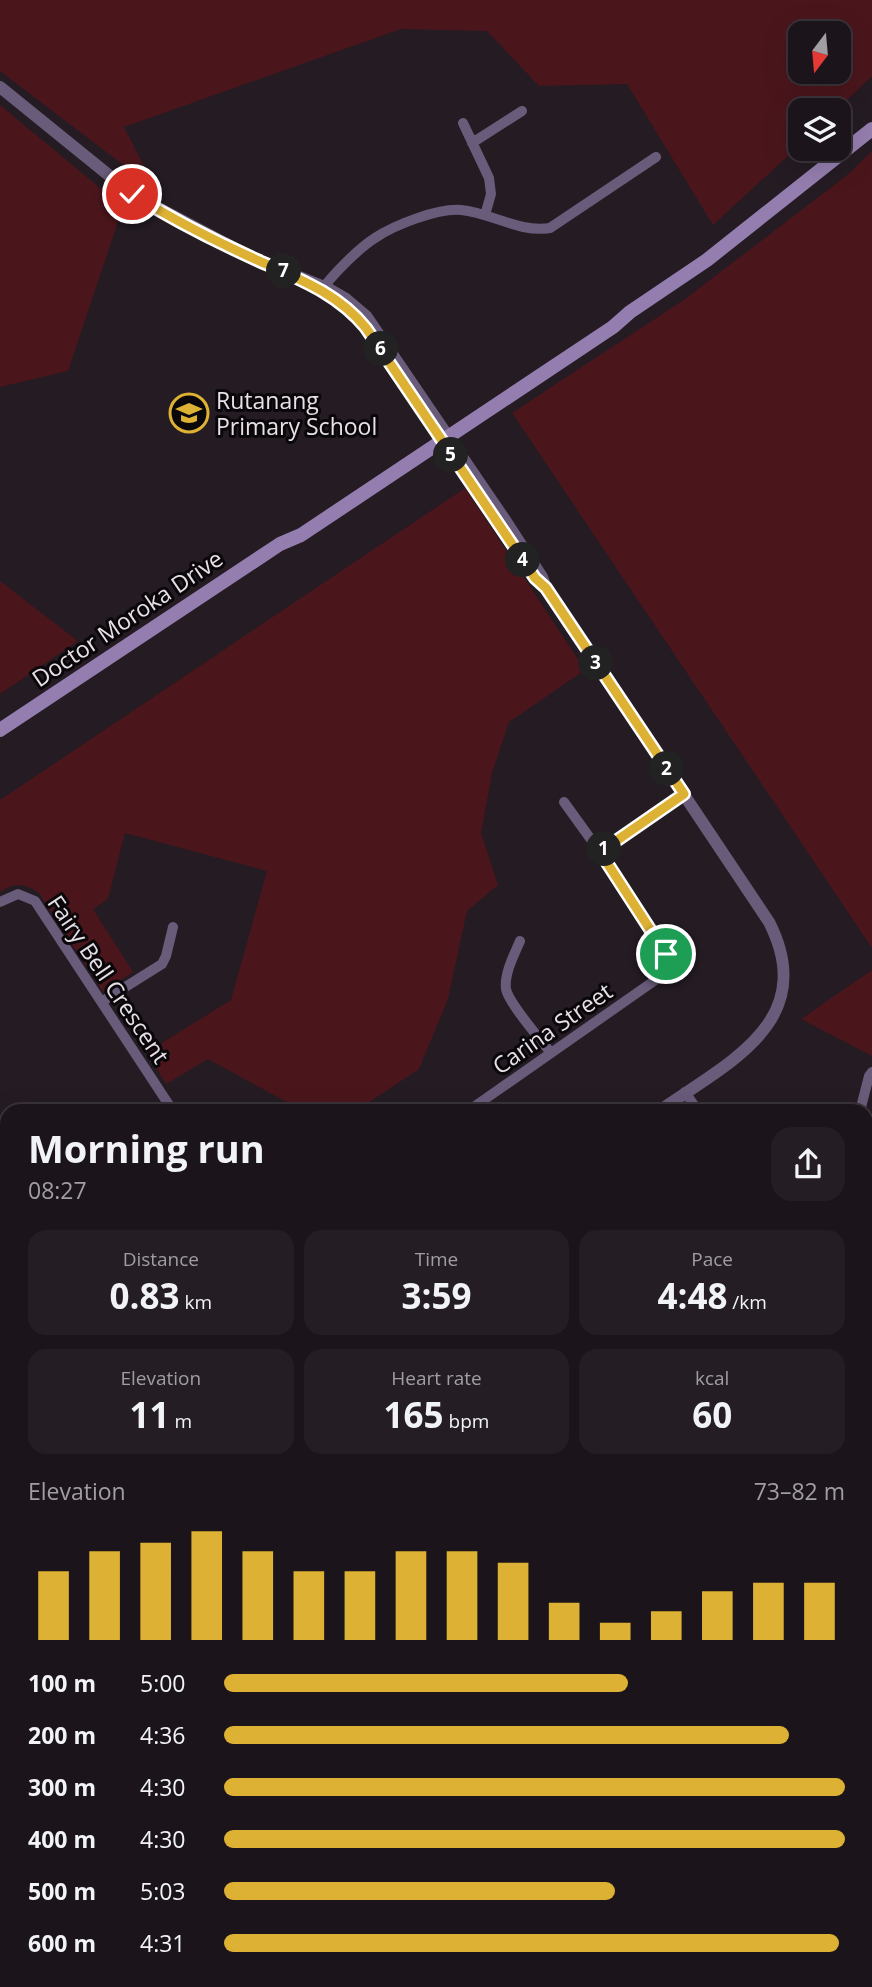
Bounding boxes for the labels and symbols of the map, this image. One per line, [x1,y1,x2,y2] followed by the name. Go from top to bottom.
[788,21,850,84] north arrow
[102,164,162,224] pin
[266,254,302,288] pin: 7
[364,332,398,366] pin: 6
[216,384,377,442] place label: Rutanang Primary School
[168,392,210,434] school or university icon: Rutanang Primary School
[434,438,468,472] pin: 5
[25,542,229,694] street label: Doctor Moroka Drive
[505,542,540,578] pin: 4
[578,646,614,680] pin: 3
[650,752,684,786] pin: 2
[586,832,622,866] pin: 1
[41,889,177,1069] street label: Fairy Bell Crescent
[636,924,696,984] pin
[486,975,618,1081] street label: Carina Street

